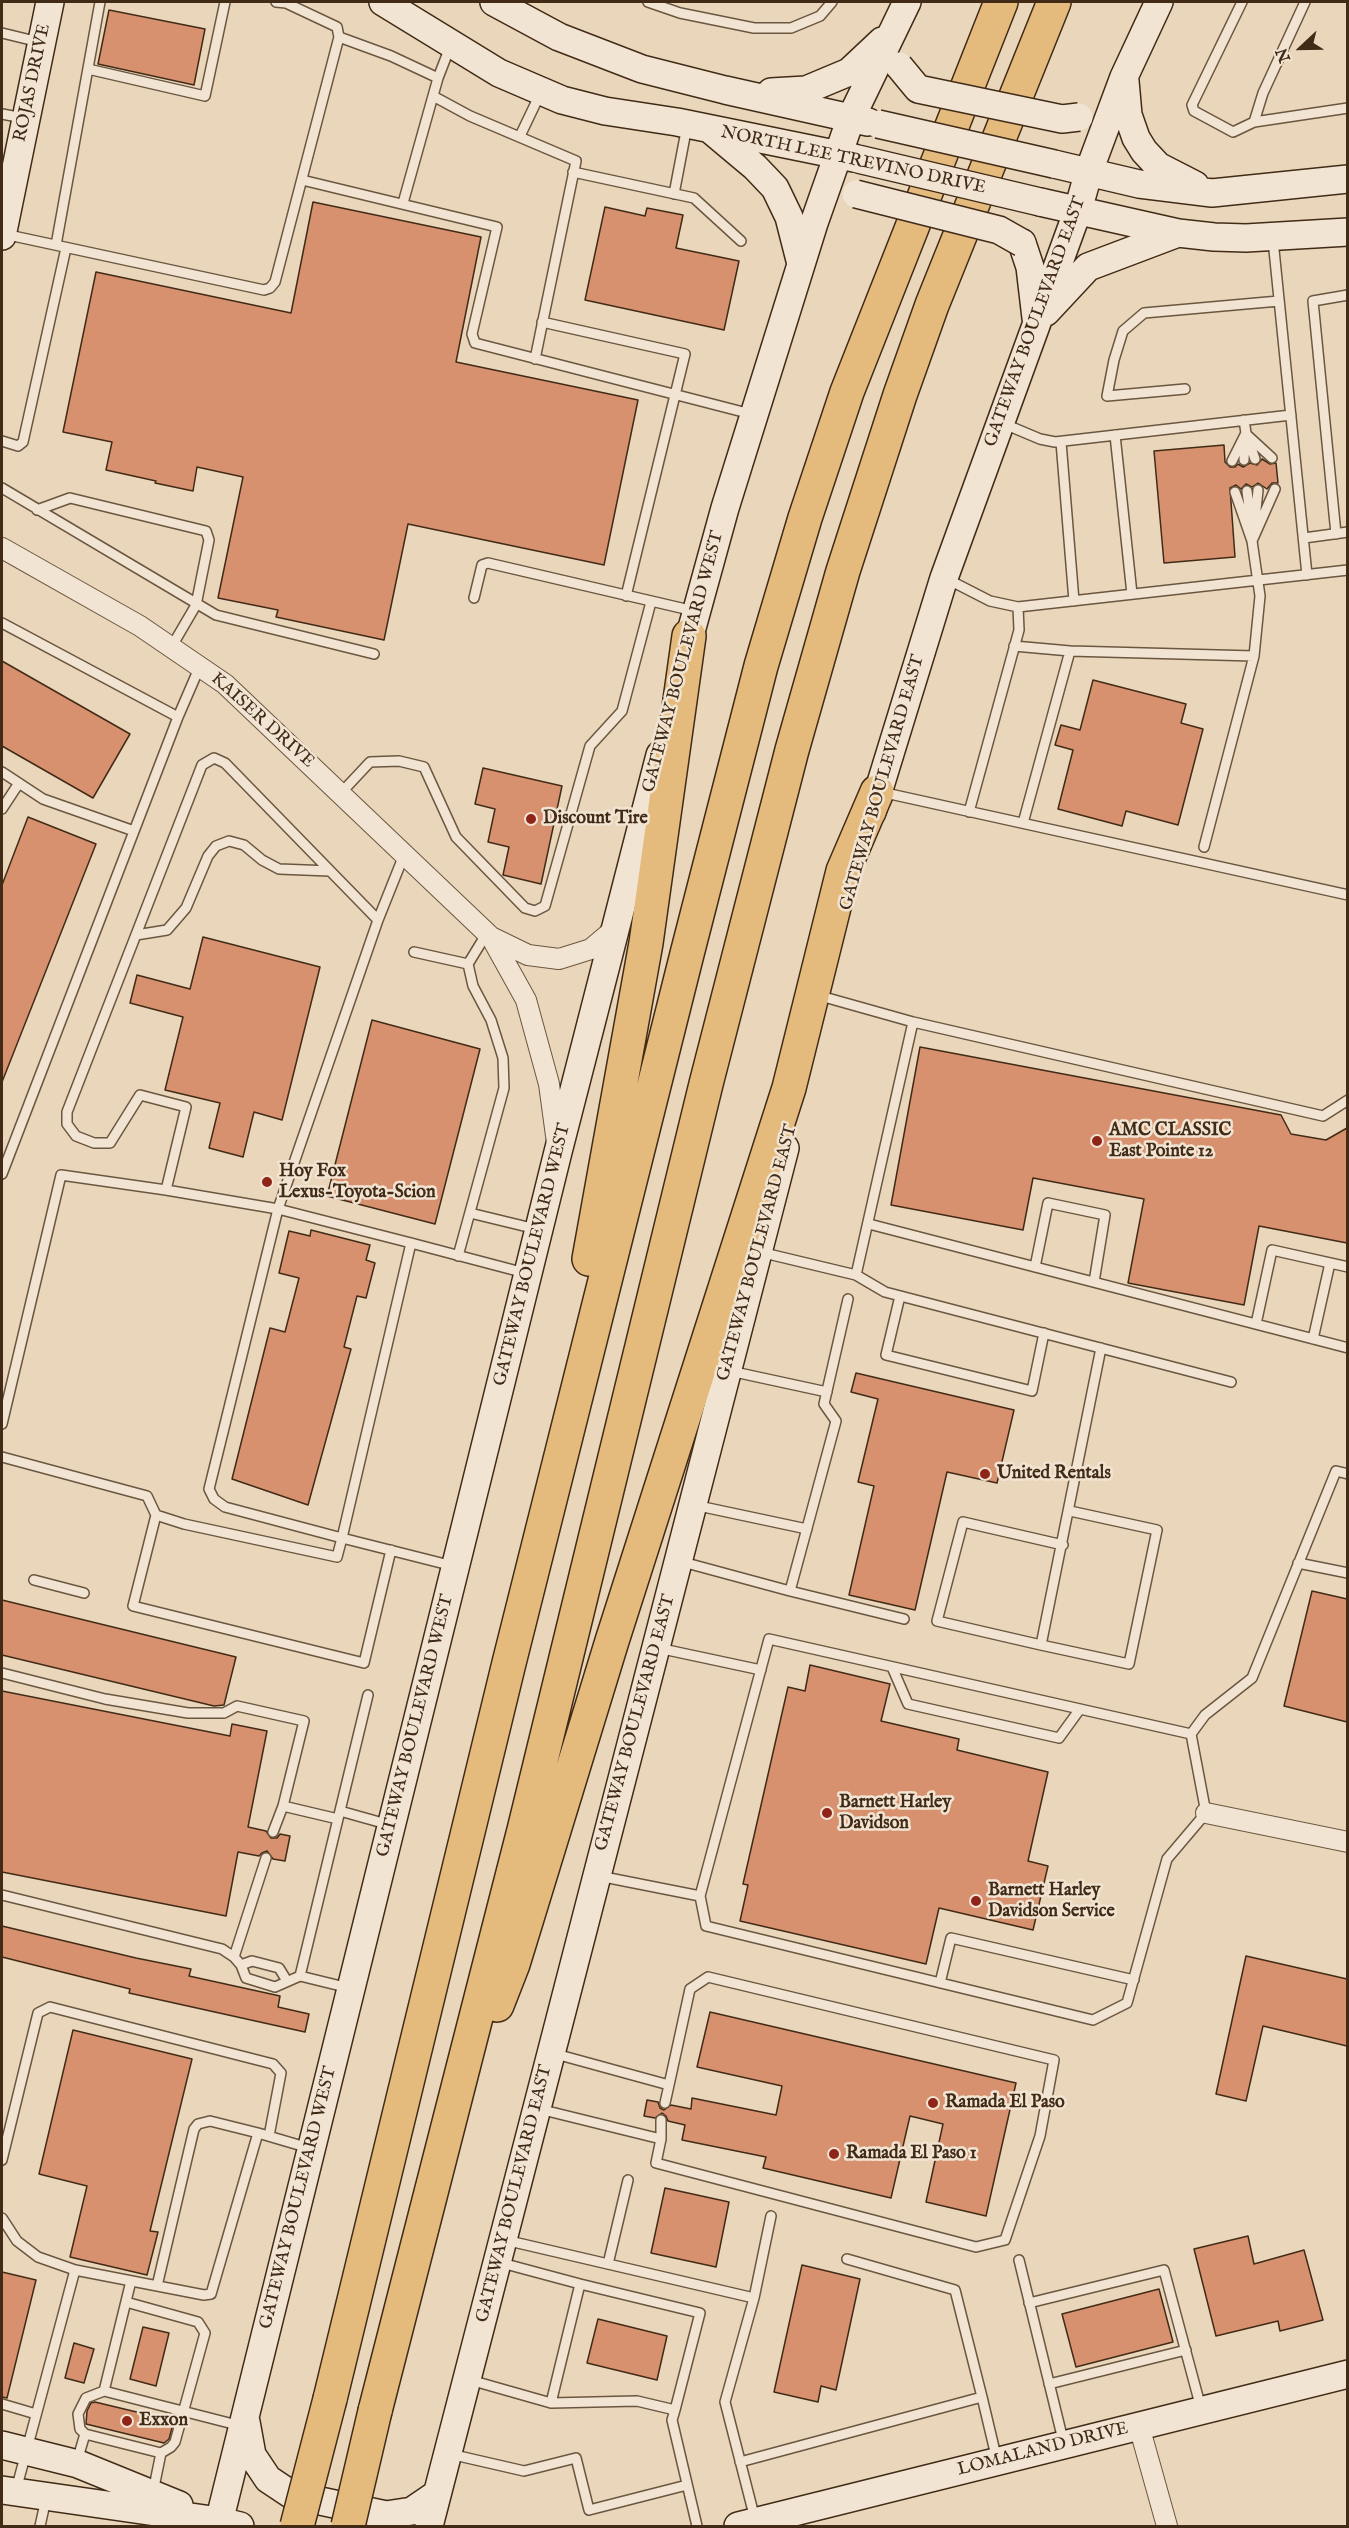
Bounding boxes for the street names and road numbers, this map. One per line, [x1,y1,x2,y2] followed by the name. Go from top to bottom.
[10,22,56,144] street label: ROJAS DRIVE
[719,122,987,200] street label: NORTH LEE TREVINO DRIVE
[981,194,1091,450] street label: GATEWAY BOULEVARD EAST
[639,529,729,795] street label: GATEWAY BOULEVARD WEST
[836,653,930,913] street label: GATEWAY BOULEVARD EAST
[206,669,318,773] street label: KAISER DRIVE
[490,1122,576,1388] street label: GATEWAY BOULEVARD WEST
[713,1122,803,1384] street label: GATEWAY BOULEVARD EAST
[591,1592,681,1854] street label: GATEWAY BOULEVARD EAST
[373,1593,459,1859] street label: GATEWAY BOULEVARD WEST
[472,2063,558,2325] street label: GATEWAY BOULEVARD EAST
[256,2065,342,2331] street label: GATEWAY BOULEVARD WEST
[955,2418,1131,2482] street label: LOMALAND DRIVE

